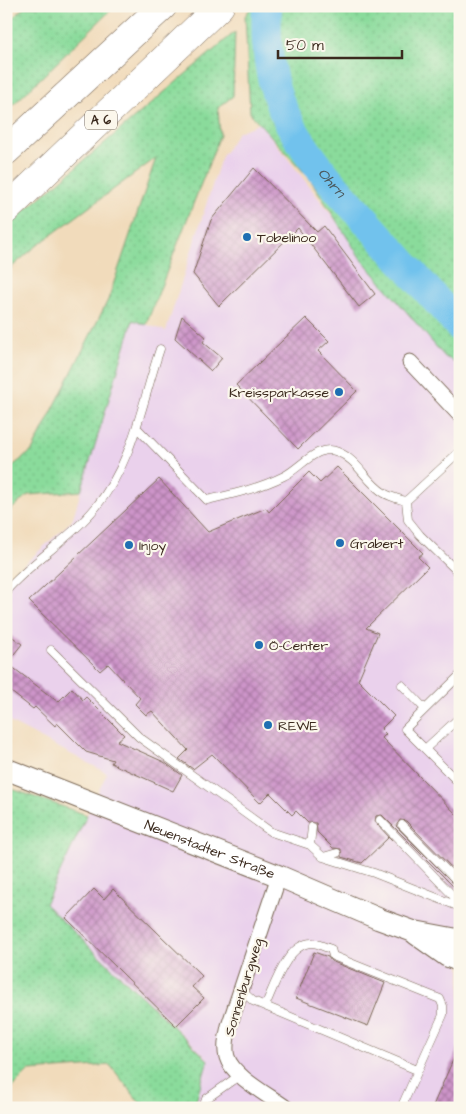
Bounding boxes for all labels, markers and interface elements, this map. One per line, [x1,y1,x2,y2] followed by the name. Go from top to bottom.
[278,28,402,60] scale bar
[286,35,324,56] text: 50 m
[85,110,117,130] road number: A 6
[313,163,351,204] water label: Ohrn
[257,228,316,248] place label: Tobelinoo
[241,231,253,243] marker: Tobelinoo
[229,383,329,403] place label: Kreissparkasse
[333,386,345,398] marker: Kreissparkasse
[350,534,404,554] place label: Grabert
[139,536,166,556] place label: Injoy
[334,537,346,549] marker: Grabert
[123,539,135,551] marker: Injoy
[269,636,328,656] place label: Ö-Center
[253,639,265,651] marker: Ö-Center
[278,716,318,736] place label: REWE
[262,719,274,731] marker: REWE
[141,815,278,885] street label: Neuenstadter Straße
[220,936,268,1039] street label: Sonnenburgweg

